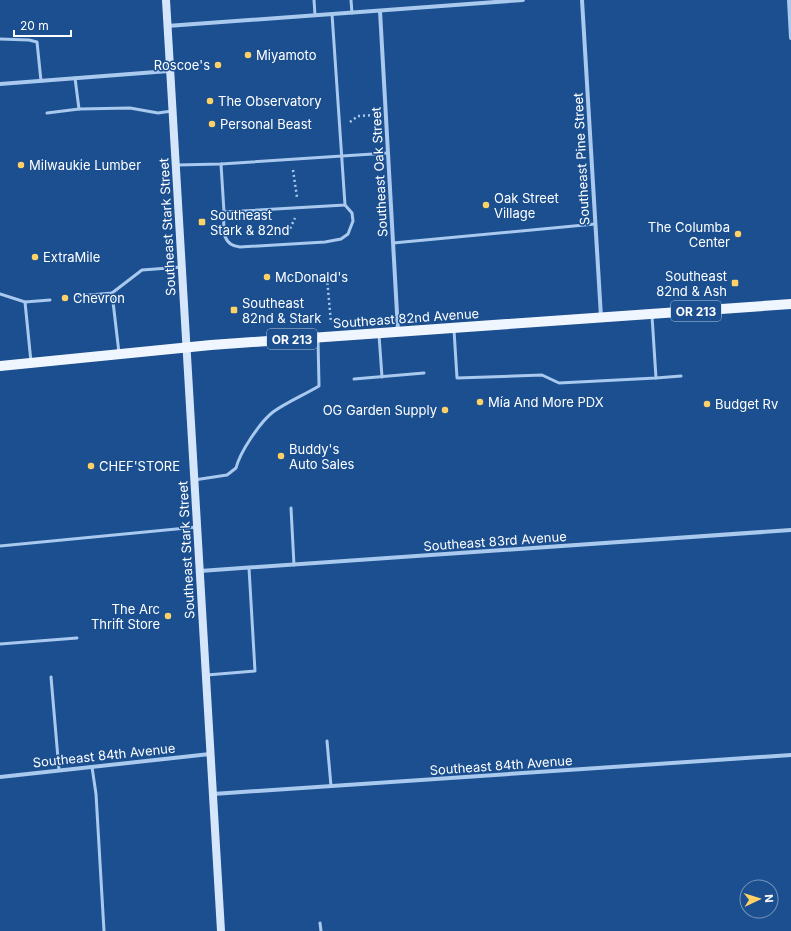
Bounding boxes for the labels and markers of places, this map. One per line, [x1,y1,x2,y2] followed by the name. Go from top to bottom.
[256,47,317,63] place label: Miyamoto
[243,50,253,60] marker: Miyamoto
[154,57,210,73] place label: Roscoe's
[213,60,223,70] marker: Roscoe's
[218,93,322,109] place label: The Observatory
[205,96,215,106] marker: The Observatory
[220,116,312,132] place label: Personal Beast
[207,119,217,129] marker: Personal Beast
[29,157,141,173] place label: Milwaukie Lumber
[16,160,26,170] marker: Milwaukie Lumber
[494,190,559,221] place label: Oak Street Village
[481,200,491,210] marker: Oak Street Village
[210,207,290,238] place label: Southeast Stark & 82nd
[197,217,207,227] marker: Southeast Stark & 82nd
[648,219,730,250] place label: The Columba Center
[733,229,743,239] marker: The Columba Center
[43,249,100,265] place label: ExtraMile
[30,252,40,262] marker: ExtraMile
[656,268,727,299] place label: Southeast 82nd & Ash
[275,269,348,285] place label: McDonald's
[262,272,272,282] marker: McDonald's
[730,278,740,288] marker: Southeast 82nd & Ash
[73,290,125,306] place label: Chevron
[60,293,70,303] marker: Chevron
[242,295,322,326] place label: Southeast 82nd & Stark
[229,305,239,315] marker: Southeast 82nd & Stark
[488,394,604,410] place label: Mía And More PDX
[715,396,778,412] place label: Budget Rv
[475,397,485,407] marker: Mía And More PDX
[702,399,712,409] marker: Budget Rv
[323,402,437,418] place label: OG Garden Supply
[440,405,450,415] marker: OG Garden Supply
[289,441,355,472] place label: Buddy's Auto Sales
[276,451,286,461] marker: Buddy's Auto Sales
[99,458,180,474] place label: CHEF'STORE
[86,461,96,471] marker: CHEF'STORE
[91,601,160,632] place label: The Arc Thrift Store
[163,611,173,621] marker: The Arc Thrift Store

